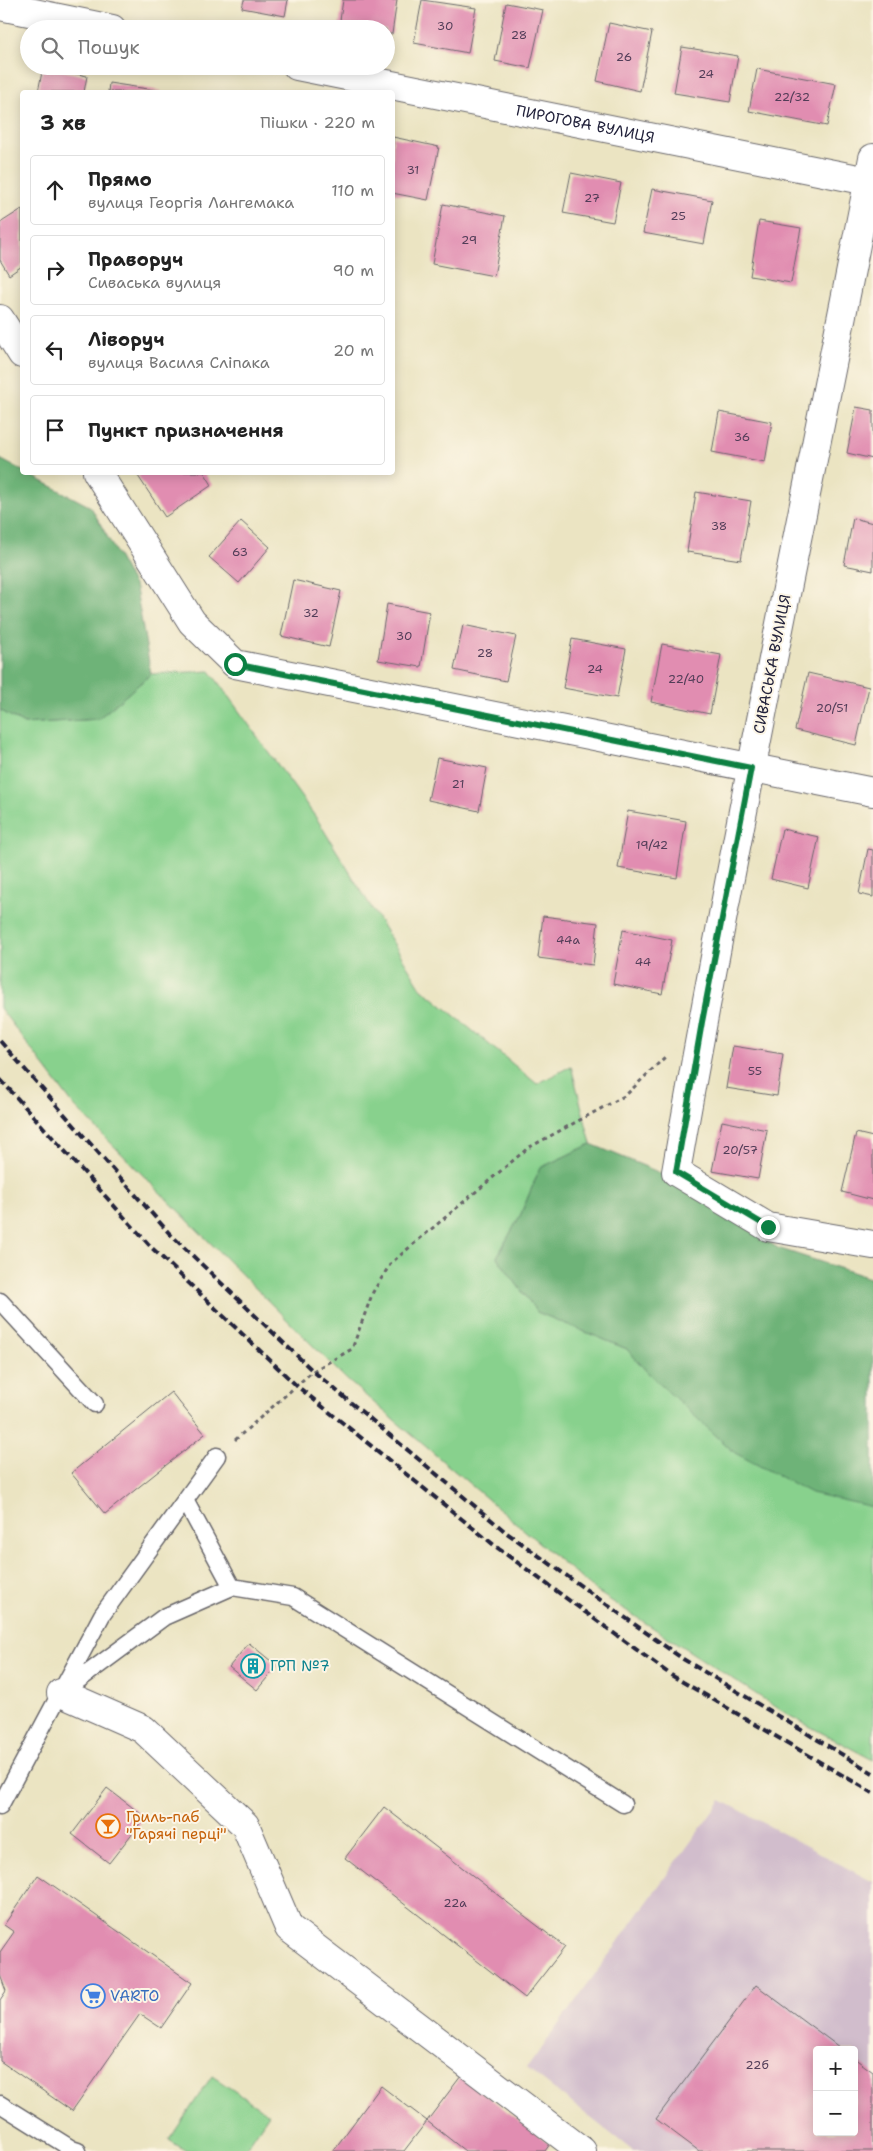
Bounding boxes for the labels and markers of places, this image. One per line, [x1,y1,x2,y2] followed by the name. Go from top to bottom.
[240,1653,266,1679] building icon: ГРП №7
[270,1656,330,1676] place label: ГРП №7
[126,1807,227,1844] place label: Гриль-паб "Гарячі перці"
[95,1813,121,1839] bar icon: Гриль-паб "Гарячі перці"
[80,1983,106,2009] supermarket icon: VARTO
[110,1986,159,2006] place label: VARTO

